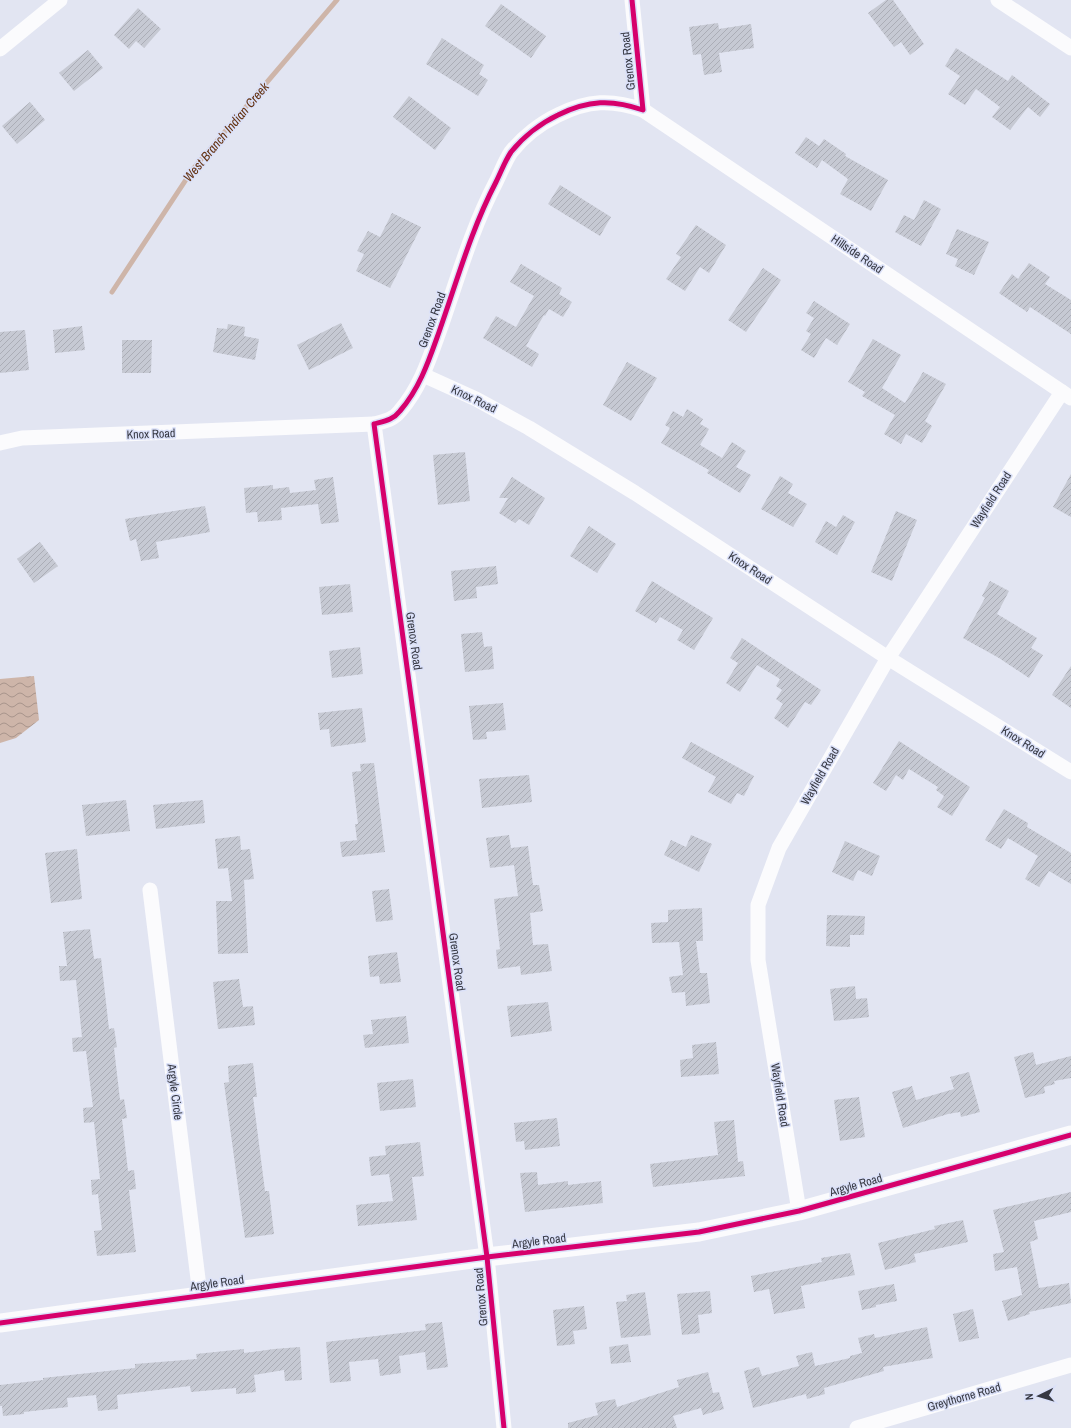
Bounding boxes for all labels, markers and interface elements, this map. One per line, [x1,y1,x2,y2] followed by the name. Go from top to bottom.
[617,31,639,91] street label: Grenox Road
[179,78,273,185] water label: West Branch Indian Creek
[828,231,886,277] street label: Hillside Road
[414,290,450,350] street label: Grenox Road
[449,381,499,417] street label: Knox Road
[126,425,176,443] street label: Knox Road
[967,469,1015,531] street label: Wayfield Road
[725,548,775,588] street label: Knox Road
[402,611,426,671] street label: Grenox Road
[998,722,1048,762] street label: Knox Road
[797,744,843,808] street label: Wayfield Road
[445,932,469,992] street label: Grenox Road
[164,1062,186,1121] street label: Argyle Circle
[767,1062,793,1128] street label: Wayfield Road
[827,1170,884,1200] street label: Argyle Road
[510,1230,567,1252] street label: Argyle Road
[470,1267,492,1327] street label: Grenox Road
[188,1271,245,1295] street label: Argyle Road
[1019,1376,1059,1416] north arrow
[926,1379,1002,1415] street label: Greythorne Road
[1022,1393,1036,1401] text: N

